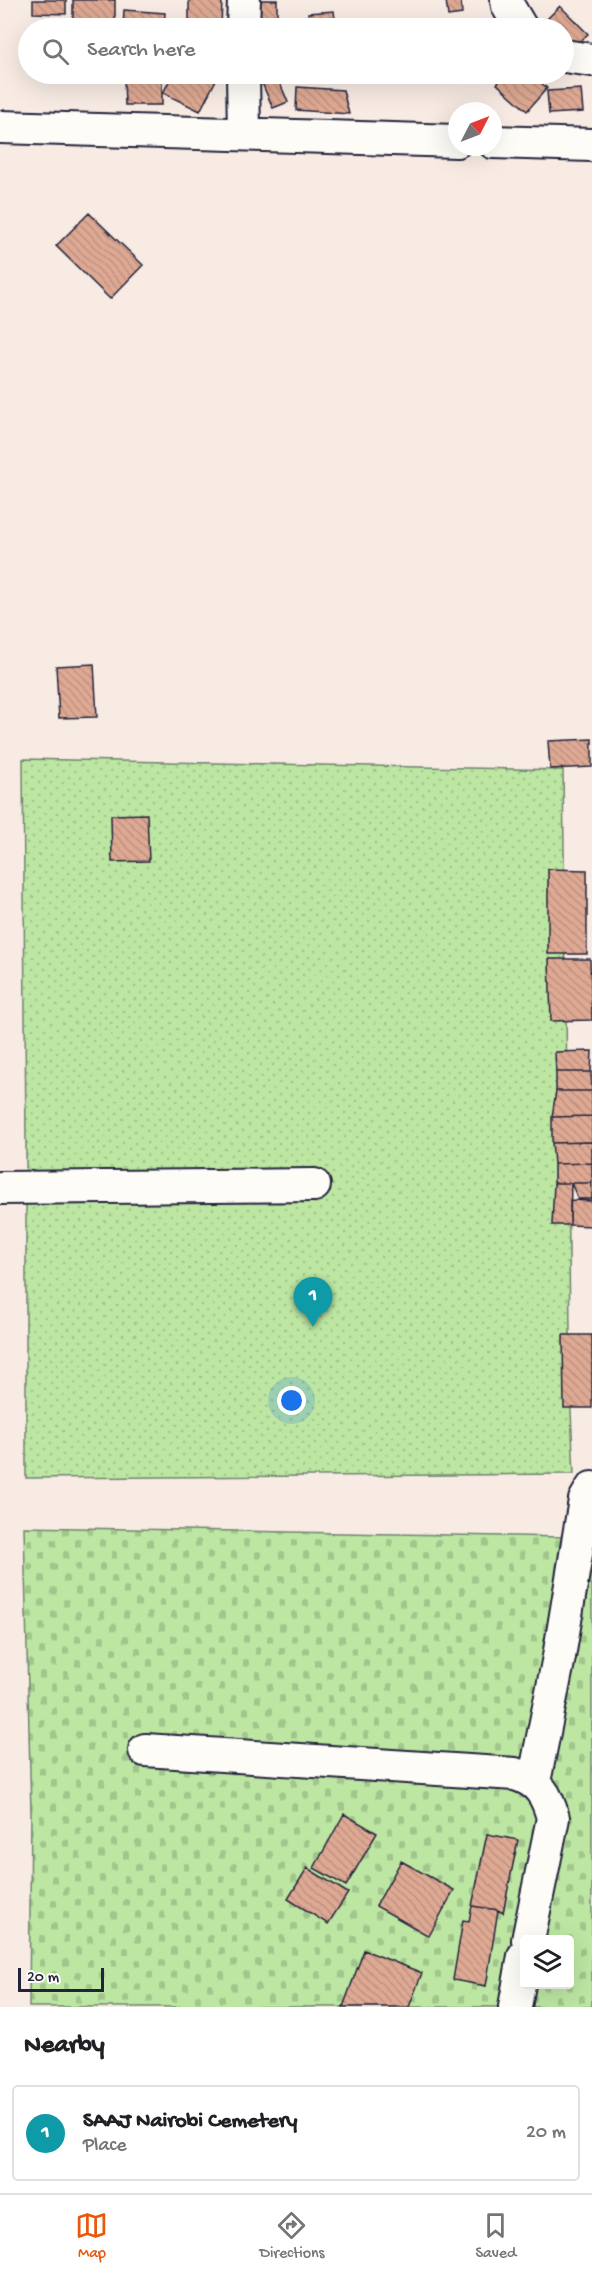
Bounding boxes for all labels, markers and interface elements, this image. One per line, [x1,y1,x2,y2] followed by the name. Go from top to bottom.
[18,18,574,84] search box
[39,35,72,68] icon: search
[87,38,195,64] text: Search here
[448,102,502,156] north arrow
[294,1278,332,1327] pin: 1
[277,1386,306,1415] your location
[520,1935,574,1989] map controls
[520,1935,574,1989] button: layers
[18,1965,104,1992] scale bar
[27,1969,59,1988] text: 20 m
[24,2031,105,2062] text: Nearby
[83,2109,297,2135] text: SAAJ Nairobi Cemetery
[41,2122,50,2145] text: 1
[526,2122,566,2145] text: 20 m
[83,2135,127,2158] text: Place
[75,2209,108,2264] tab: Map
[259,2209,325,2264] tab: Directions
[475,2209,516,2264] tab: Saved

